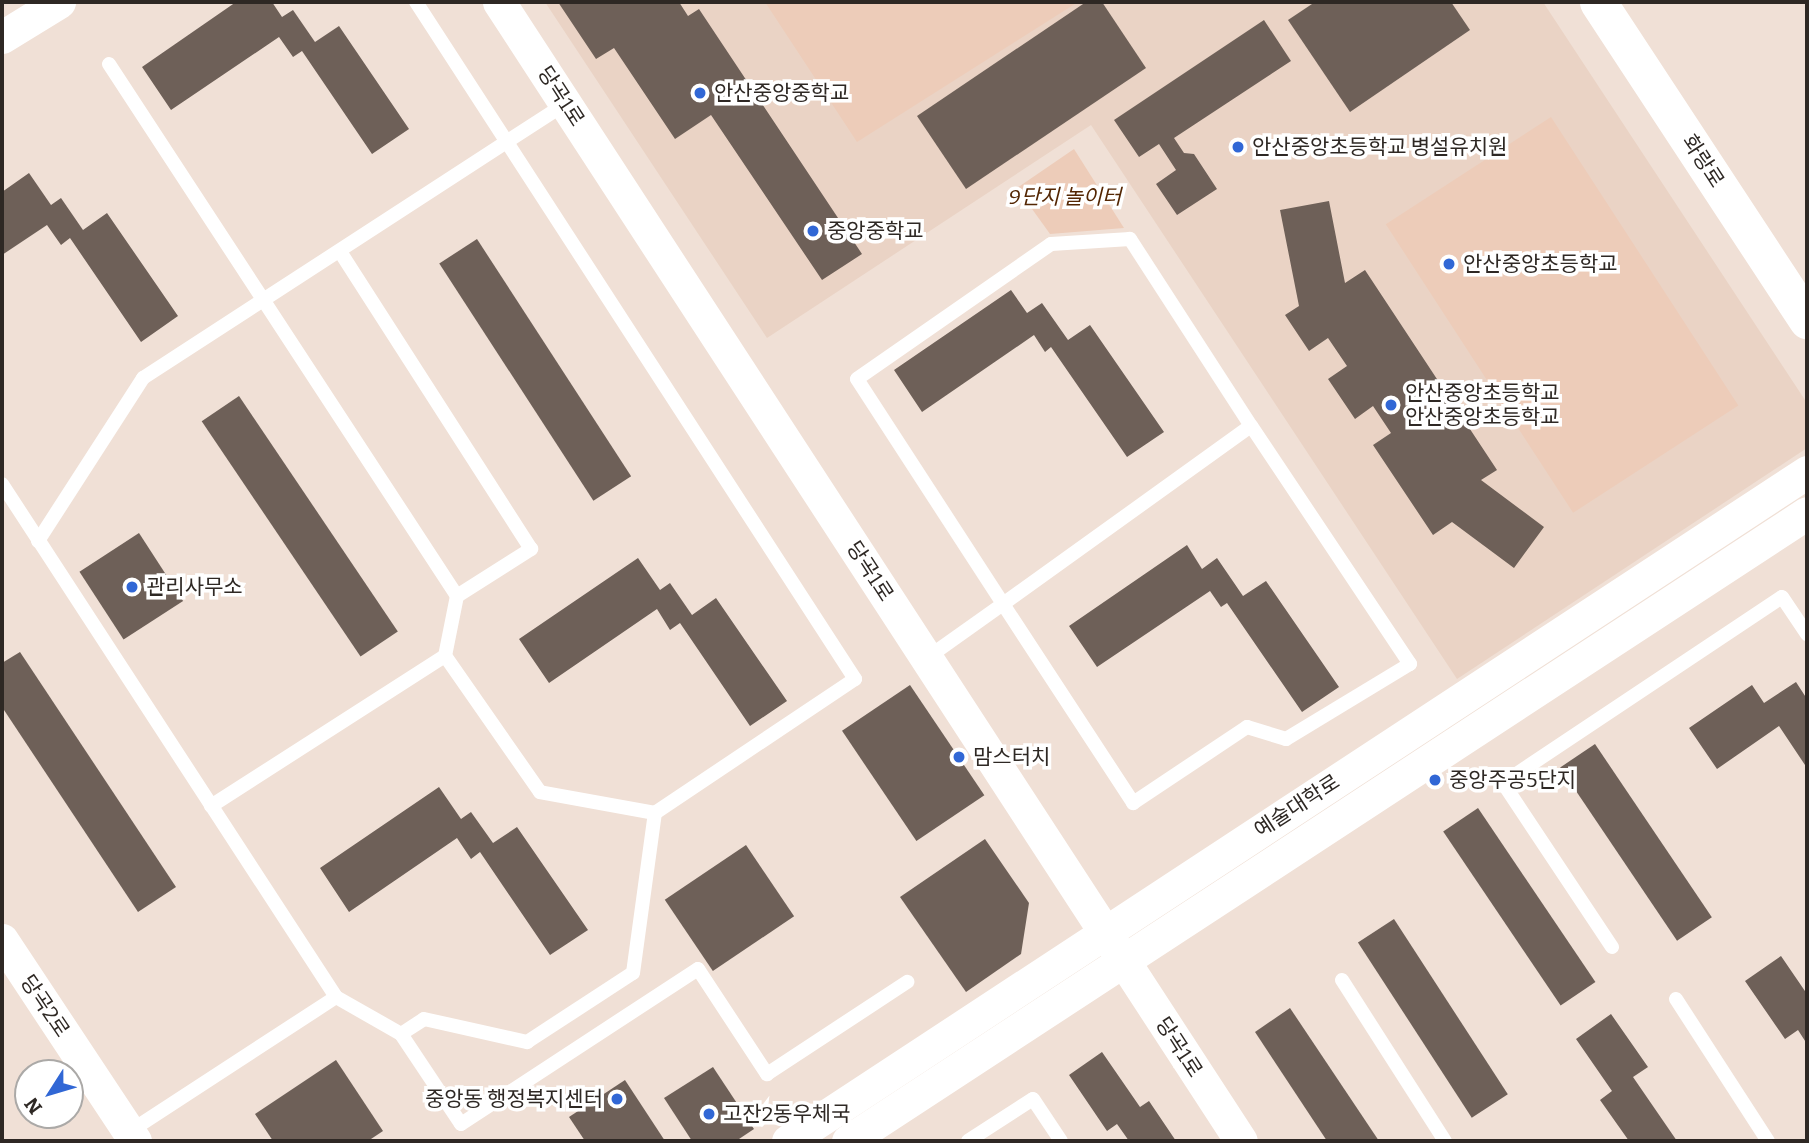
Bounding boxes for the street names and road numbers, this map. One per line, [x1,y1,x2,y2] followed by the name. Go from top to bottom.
[532,61,590,131] street label: 당곡1로
[1677,130,1729,192] street label: 화랑로
[841,536,899,606] street label: 당곡1로
[1250,769,1344,843] street label: 예술대학로
[15,970,75,1042] street label: 당곡2로
[1150,1012,1208,1082] street label: 당곡1로

